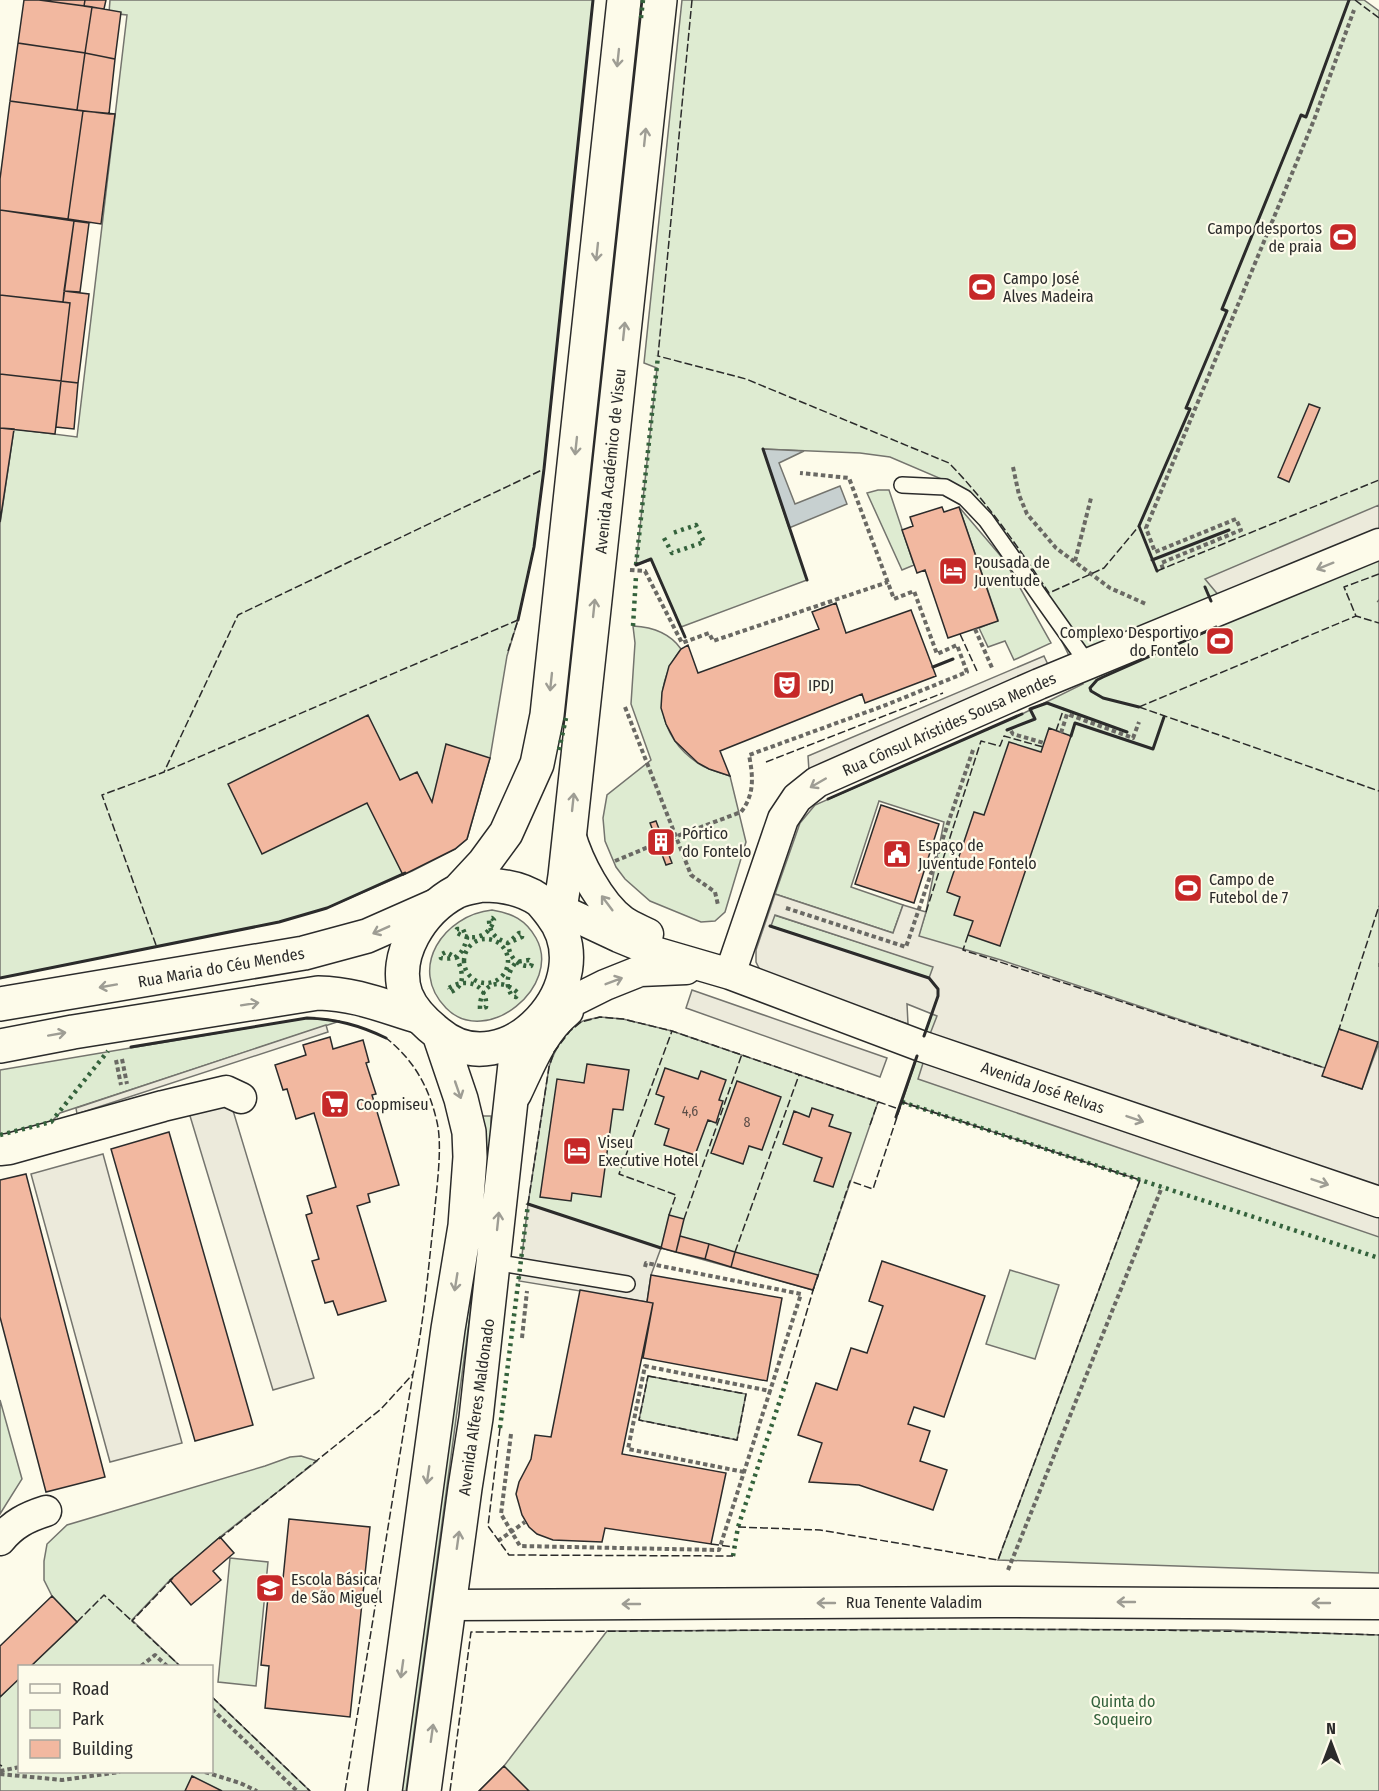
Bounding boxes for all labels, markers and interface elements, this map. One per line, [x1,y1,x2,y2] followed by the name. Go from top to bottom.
[612,48,623,68] one-way arrow
[640,128,651,147] one-way arrow
[1207,219,1322,256] place label: Campo desportos de praia
[1327,221,1359,253] sports icon: Campo desportos de praia
[591,242,602,261] one-way arrow
[1003,269,1094,306] place label: Campo José Alves Madeira
[966,271,998,303] sports icon: Campo José Alves Madeira
[619,321,630,341] one-way arrow
[591,368,630,555] street label: Avenida Académico de Viseu
[570,435,581,455] one-way arrow
[974,553,1050,590] place label: Pousada de Juventude
[937,555,969,587] hotel icon: Pousada de Juventude
[1316,561,1335,572] one-way arrow
[589,599,600,619] one-way arrow
[1060,623,1199,660] place label: Complexo Desportivo do Fontelo
[1204,625,1236,657] sports icon: Complexo Desportivo do Fontelo
[771,669,803,701] theatre icon: IPDJ
[839,669,1059,780] street label: Rua Cônsul Aristides Sousa Mendes
[545,671,556,691] one-way arrow
[808,676,834,695] place label: IPDJ
[810,778,827,790] one-way arrow
[568,793,579,813] one-way arrow
[682,824,752,861] place label: Pórtico do Fontelo
[645,826,677,858] building icon: Pórtico do Fontelo
[918,836,1037,873] place label: Espaço de Juventude Fontelo
[881,838,913,870] public building icon: Espaço de Juventude Fontelo
[1209,870,1289,907] place label: Campo de Futebol de 7
[1172,872,1204,904] sports icon: Campo de Futebol de 7
[600,895,613,911] one-way arrow
[372,925,390,936] one-way arrow
[136,943,306,991] street label: Rua Maria do Céu Mendes
[605,975,623,986] one-way arrow
[99,981,119,992] one-way arrow
[240,998,259,1009] one-way arrow
[47,1029,67,1040] one-way arrow
[979,1057,1107,1118] street label: Avenida José Relvas
[453,1080,464,1099] one-way arrow
[319,1088,351,1120] supermarket icon: Coopmiseu
[356,1095,429,1114] place label: Coopmiseu
[682,1103,698,1120] house number: 4,6
[744,1114,751,1131] house number: 8
[1125,1114,1144,1125] one-way arrow
[598,1133,699,1170] place label: Viseu Executive Hotel
[561,1135,593,1167] hotel icon: Viseu Executive Hotel
[1310,1177,1329,1188] one-way arrow
[493,1212,504,1232] one-way arrow
[450,1272,461,1292] one-way arrow
[455,1317,498,1497] street label: Avenida Alferes Maldonado
[423,1465,434,1485] one-way arrow
[452,1530,463,1550] one-way arrow
[291,1570,382,1607] place label: Escola Básica de São Miguel
[254,1572,286,1604] school or university icon: Escola Básica de São Miguel
[846,1593,982,1612] street label: Rua Tenente Valadim
[1116,1596,1136,1608] one-way arrow
[816,1597,836,1609] one-way arrow
[1311,1597,1331,1609] one-way arrow
[621,1598,641,1610] one-way arrow
[396,1658,407,1678] one-way arrow
[18,1665,213,1773] legend
[72,1678,109,1700] text: Road
[1091,1692,1155,1729] park label: Quinta do Soqueiro
[72,1708,105,1730] text: Park
[1301,1713,1361,1773] north arrow
[1326,1719,1336,1738] text: N
[426,1724,437,1743] one-way arrow
[72,1738,133,1760] text: Building

